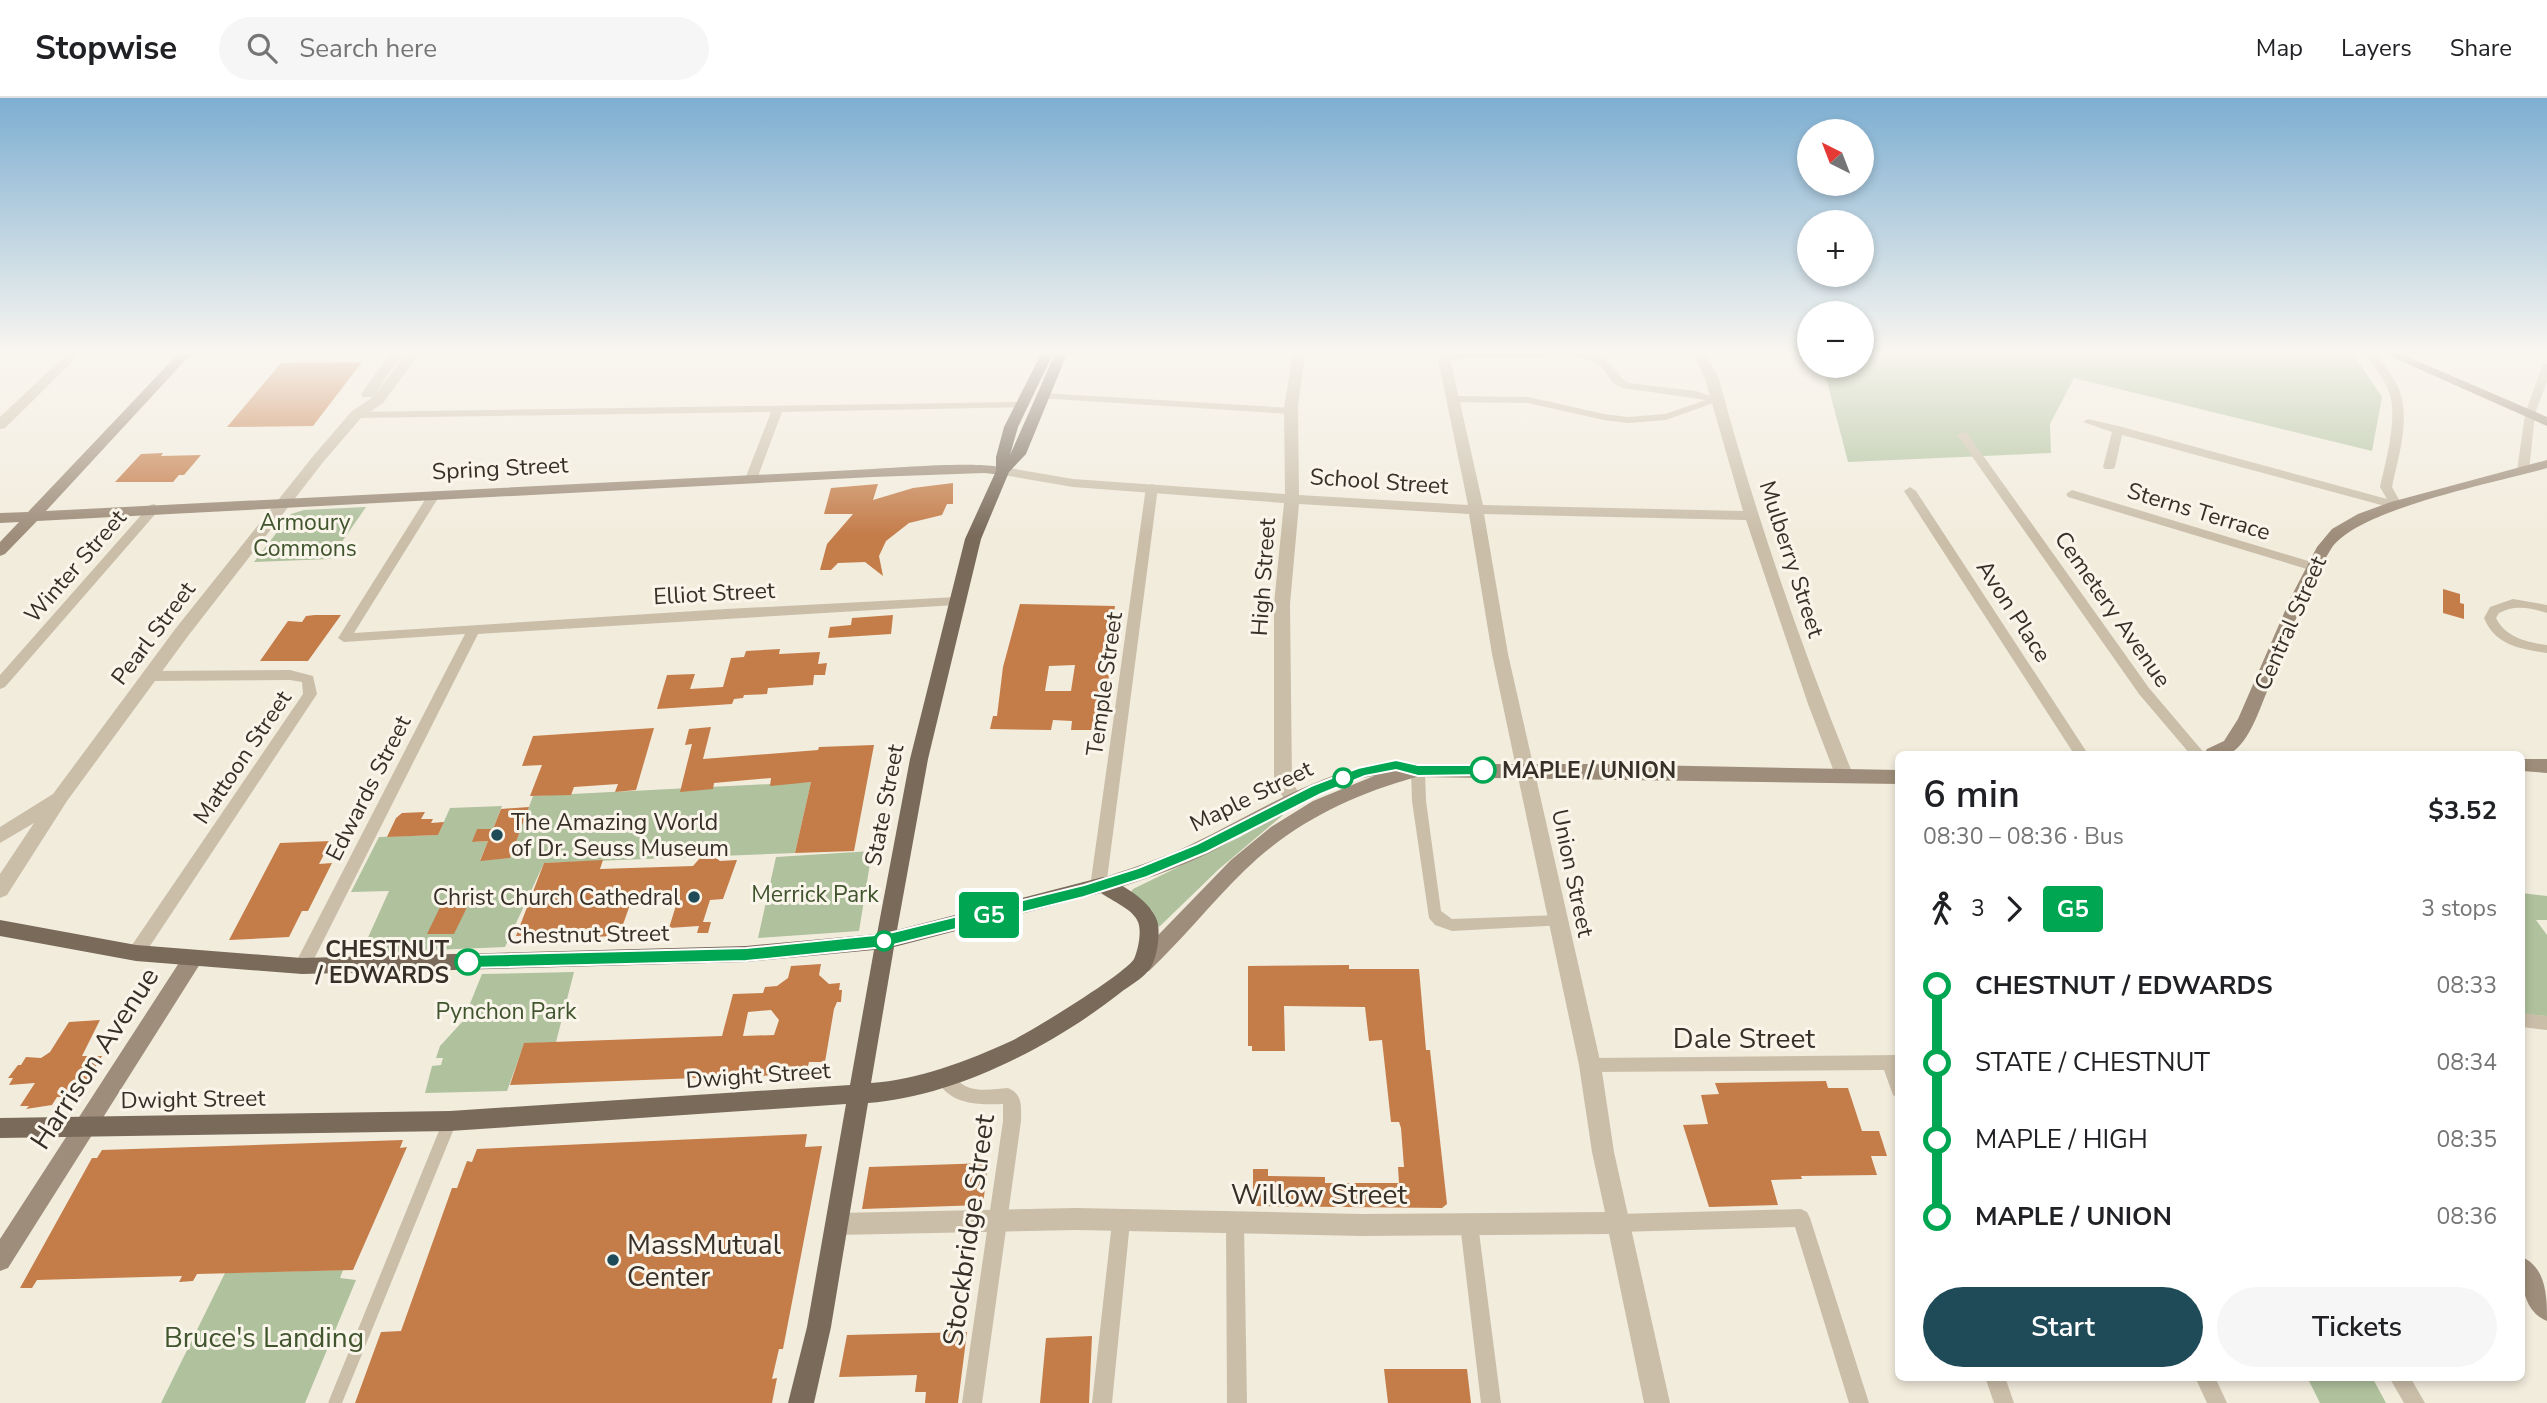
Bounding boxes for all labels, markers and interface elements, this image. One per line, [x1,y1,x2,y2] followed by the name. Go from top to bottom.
[219,17,709,80] search box
[35,26,177,71] text: Stopwise
[243,29,281,67] icon: search
[299,31,437,66] text: Search here
[2256,32,2303,64] text: Map
[2341,32,2412,64] text: Layers
[2450,32,2512,64] text: Share
[1797,119,1874,196] north arrow
[1797,119,1874,378] map controls
[1797,210,1874,287] button: +
[1797,301,1874,378] button: −
[431,449,570,488] street label: Spring Street
[1309,461,1450,502] street label: School Street
[2124,475,2274,548] street label: Sterns Terrace
[1752,477,1832,642] street label: Mulberry Street
[17,502,134,630] street label: Winter Street
[253,507,357,564] park label: Armoury Commons
[1244,516,1283,637] street label: High Street
[2047,525,2178,694] street label: Cemetery Avenue
[2247,550,2334,695] street label: Central Street
[1969,554,2058,668] street label: Avon Place
[104,574,203,691] street label: Pearl Street
[652,575,777,612] street label: Elliot Street
[1079,609,1130,758] street label: Temple Street
[186,684,299,830] street label: Mattoon Street
[318,709,419,866] street label: Edwards Street
[858,741,912,869] street label: State Street
[1185,753,1319,840] street label: Maple Street
[1502,755,1676,786] place label: MAPLE / UNION
[1470,757,1496,783] marker: MAPLE / UNION
[1333,768,1353,788] unlabelled marker
[1923,769,2020,820] text: 6 min
[2428,793,2497,828] text: $3.52
[1544,806,1601,941] street label: Union Street
[511,807,729,864] place label: The Amazing World of Dr. Seuss Museum
[1923,821,2124,852] text: 08:30 – 08:36 · Bus
[489,827,505,843] marker: The Amazing World of Dr. Seuss Museum
[751,879,879,910] park label: Merrick Park
[433,882,680,913] place label: Christ Church Cathedral
[686,889,702,905] marker: Christ Church Cathedral
[1923,890,1961,928] icon: walk
[1995,890,2033,928] icon: forward
[958,892,1020,938] line badge: G5
[1971,893,1985,924] text: 3
[2057,893,2089,925] text: G5
[2421,893,2497,924] text: 3 stops
[973,899,1005,931] text: G5
[507,918,670,951] street label: Chestnut Street
[874,931,894,951] unlabelled marker
[315,934,450,991] place label: CHESTNUT / EDWARDS
[455,949,481,975] marker: CHESTNUT / EDWARDS
[22,960,168,1157] street label: Harrison Avenue
[1975,968,2273,1003] text: CHESTNUT / EDWARDS
[2437,970,2497,1001] text: 08:33
[436,996,577,1027] park label: Pynchon Park
[1673,1020,1815,1058] street label: Dale Street
[1975,1045,2210,1080] text: STATE / CHESTNUT
[2437,1047,2497,1078] text: 08:34
[685,1055,832,1096] street label: Dwight Street
[120,1083,267,1116] street label: Dwight Street
[934,1112,1004,1348] street label: Stockbridge Street
[1975,1122,2148,1157] text: MAPLE / HIGH
[2437,1124,2497,1155] text: 08:35
[1231,1176,1407,1214] street label: Willow Street
[1975,1199,2172,1234] text: MAPLE / UNION
[2437,1201,2497,1232] text: 08:36
[627,1226,782,1296] place label: MassMutual Center
[605,1252,621,1268] marker: MassMutual Center
[1923,1287,2203,1367] button: Start
[2217,1287,2497,1367] button: Tickets
[164,1319,364,1357] park label: Bruce's Landing

